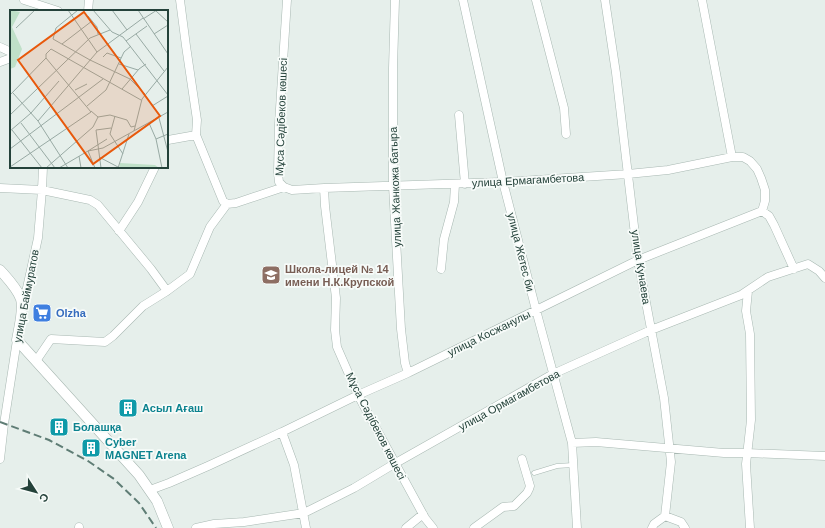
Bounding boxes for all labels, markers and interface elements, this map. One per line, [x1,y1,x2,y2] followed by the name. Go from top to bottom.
[10,10,168,168] inset map
[273,58,289,176] street label: Мұса Сәдібеков көшесі
[387,126,403,247] street label: улица Жанкожа батыра
[471,171,585,189] street label: улица Ермагамбетова
[505,211,537,293] street label: улица Жетес би
[629,229,653,306] street label: улица Кунаева
[11,248,41,344] street label: улица Баймуратов
[285,263,394,288] place label: Школа-лицей № 14 имени Н.К.Крупской
[260,264,282,286] school or university icon: Школа-лицей № 14 имени Н.К.Крупской
[31,302,53,324] supermarket icon: Olzha
[56,307,87,319] place label: Olzha
[446,308,532,358] street label: улица Косжанулы
[456,367,562,433] street label: улица Ормагамбетова
[344,371,408,481] street label: Мұса Сәдібеков көшесі
[117,397,139,419] building icon: Асыл Ағаш
[142,402,203,414] place label: Асыл Ағаш
[48,416,70,438] building icon: Болашқа
[73,421,122,433] place label: Болашқа
[105,436,187,461] place label: Cyber MAGNET Arena
[80,437,102,459] building icon: Cyber MAGNET Arena
[16,472,56,512] north arrow
[37,491,51,505] text: С

